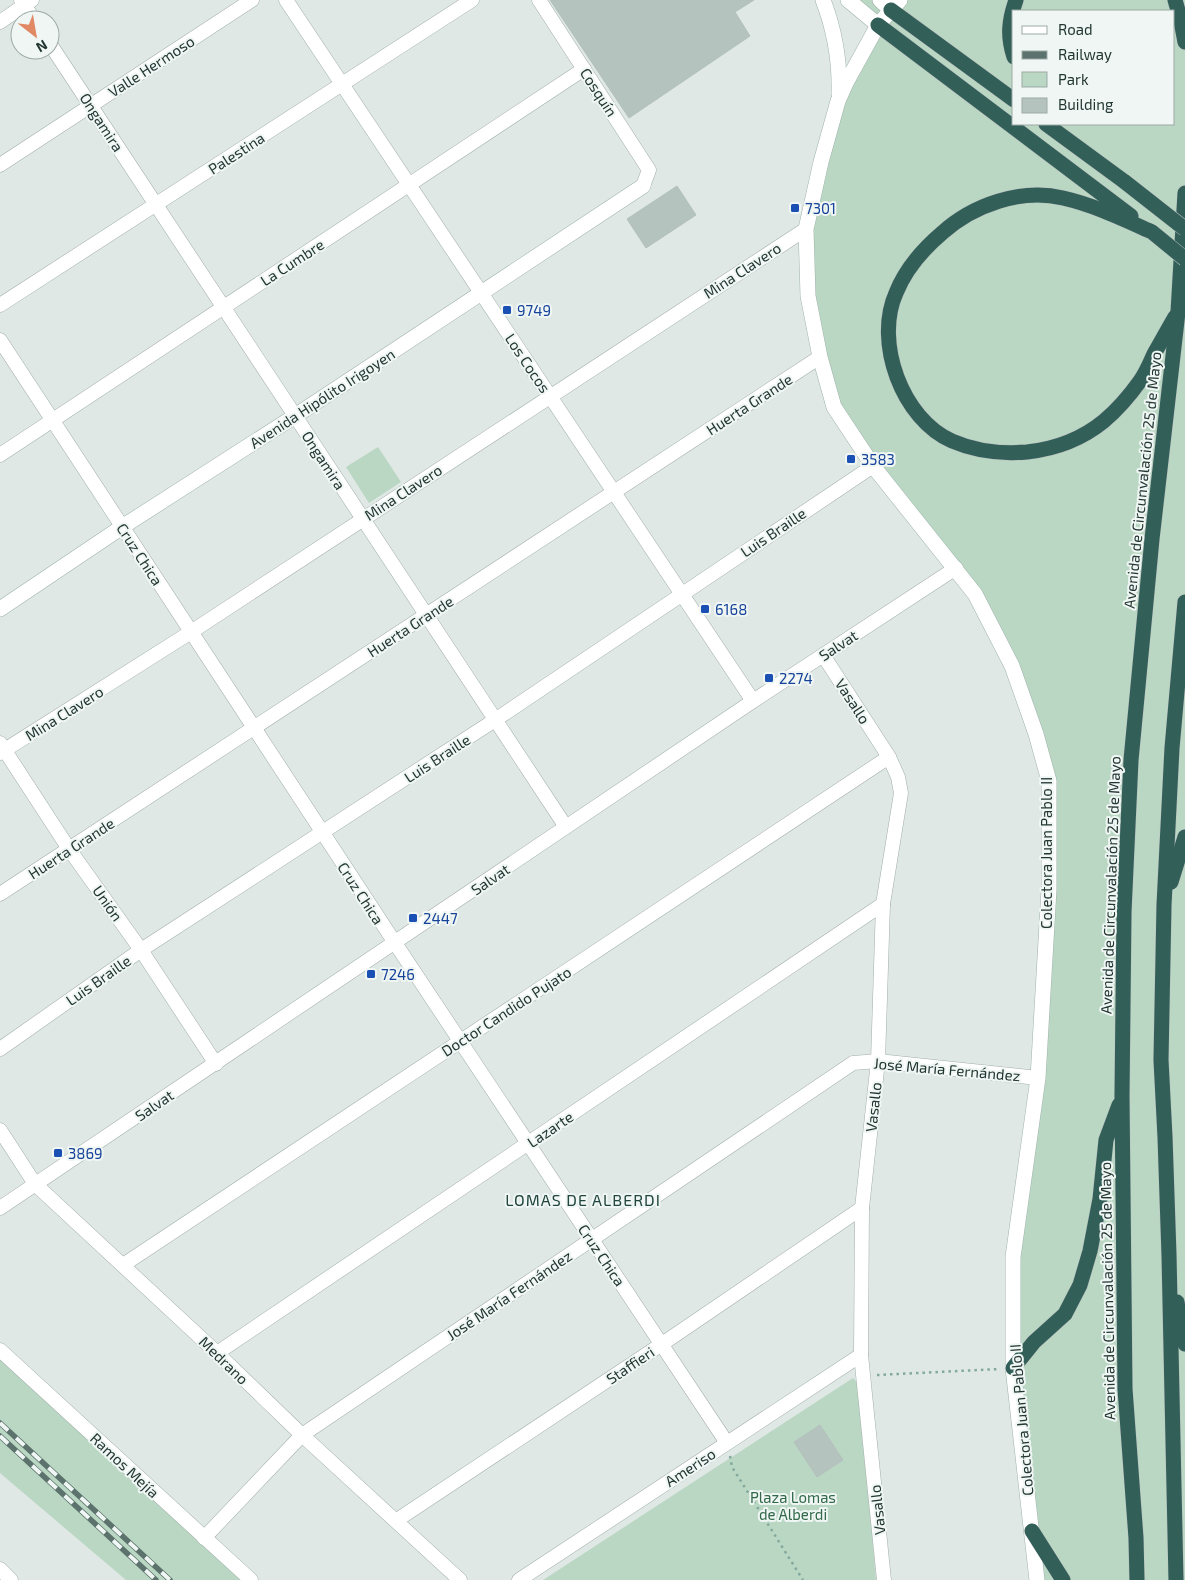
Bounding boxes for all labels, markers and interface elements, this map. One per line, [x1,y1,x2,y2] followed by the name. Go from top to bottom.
[10,10,60,60] north arrow
[1012,10,1175,125] legend
[1058,20,1093,38] text: Road
[105,31,197,101] street label: Valle Hermoso
[33,37,51,56] text: N
[1058,45,1112,63] text: Railway
[577,64,621,120] street label: Cosquín
[1058,70,1089,88] text: Park
[76,89,128,155] street label: Ongamira
[1058,95,1114,113] text: Building
[204,128,268,178] street label: Palestina
[805,199,836,217] place label: 7301
[789,202,801,214] marker: 7301
[257,235,327,289] street label: La Cumbre
[700,238,784,302] street label: Mina Clavero
[517,301,551,319] place label: 9749
[501,304,513,316] marker: 9749
[502,330,554,396] street label: Los Cocos
[246,344,398,452] street label: Avenida Hipólito Irigoyen
[1120,351,1164,609] street label: Avenida de Circunvalación 25 de Mayo
[703,369,795,439] street label: Huerta Grande
[298,427,350,493] street label: Ongamira
[861,450,895,468] place label: 3583
[845,453,857,465] marker: 3583
[361,460,445,524] street label: Mina Clavero
[737,504,809,560] street label: Luis Braille
[113,519,167,589] street label: Cruz Chica
[364,591,456,661] street label: Huerta Grande
[715,600,747,618] place label: 6168
[699,603,711,615] marker: 6168
[815,626,861,664] street label: Salvat
[779,669,813,687] place label: 2274
[763,672,775,684] marker: 2274
[832,675,874,727] street label: Vasallo
[22,682,106,744] street label: Mina Clavero
[401,730,473,786] street label: Luis Braille
[1096,756,1124,1014] street label: Avenida de Circunvalación 25 de Mayo
[1037,777,1055,929] street label: Colectora Juan Pablo II
[25,813,117,883] street label: Huerta Grande
[334,858,388,928] street label: Cruz Chica
[467,859,513,898] street label: Salvat
[89,882,127,924] street label: Unión
[423,909,458,927] place label: 2447
[407,912,419,924] marker: 2447
[62,951,134,1009] street label: Luis Braille
[438,962,575,1061] street label: Doctor Candido Pujato
[381,965,415,983] place label: 7246
[365,968,377,980] marker: 7246
[873,1054,1021,1084] street label: José María Fernández
[861,1081,885,1133] street label: Vasallo
[131,1085,177,1124] street label: Salvat
[524,1107,576,1151] street label: Lazarte
[68,1144,103,1162] place label: 3869
[52,1147,64,1159] marker: 3869
[1096,1162,1118,1420] street label: Avenida de Circunvalación 25 de Mayo
[505,1190,661,1209] district label: LOMAS DE ALBERDI
[575,1221,629,1289] street label: Cruz Chica
[443,1246,575,1344] street label: José María Fernández
[196,1332,252,1388] street label: Medrano
[603,1342,657,1388] street label: Staffieri
[1005,1343,1037,1497] street label: Colectora Juan Pablo II
[86,1429,163,1502] street label: Ramos Mejía
[661,1444,719,1490] street label: Ameriso
[865,1484,889,1536] street label: Vasallo
[750,1488,836,1523] park label: Plaza Lomas de Alberdi

